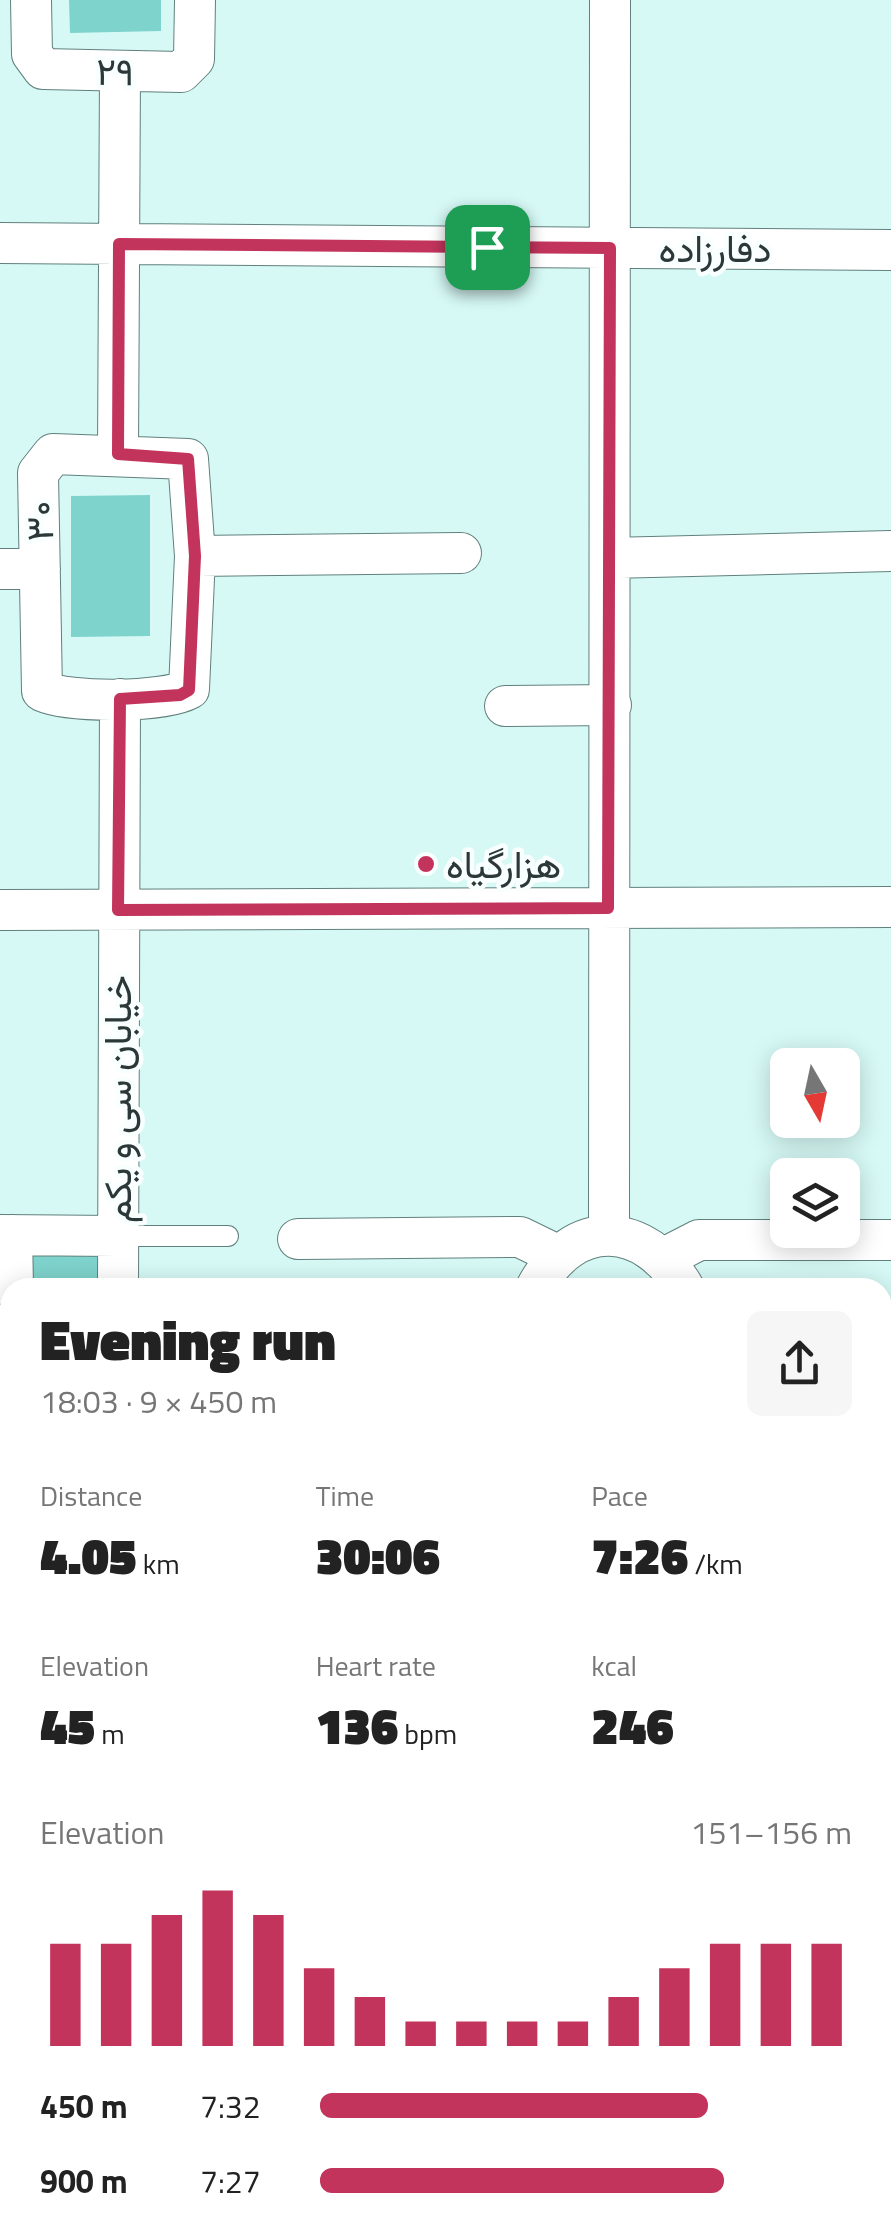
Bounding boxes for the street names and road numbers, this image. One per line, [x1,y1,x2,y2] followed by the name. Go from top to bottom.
[95,42,135,100] street label: ۲۹
[658,219,772,277] street label: دفارزاده
[10,500,68,542] street label: ۳۰
[88,975,146,1223] street label: خیابان سی و یکم

